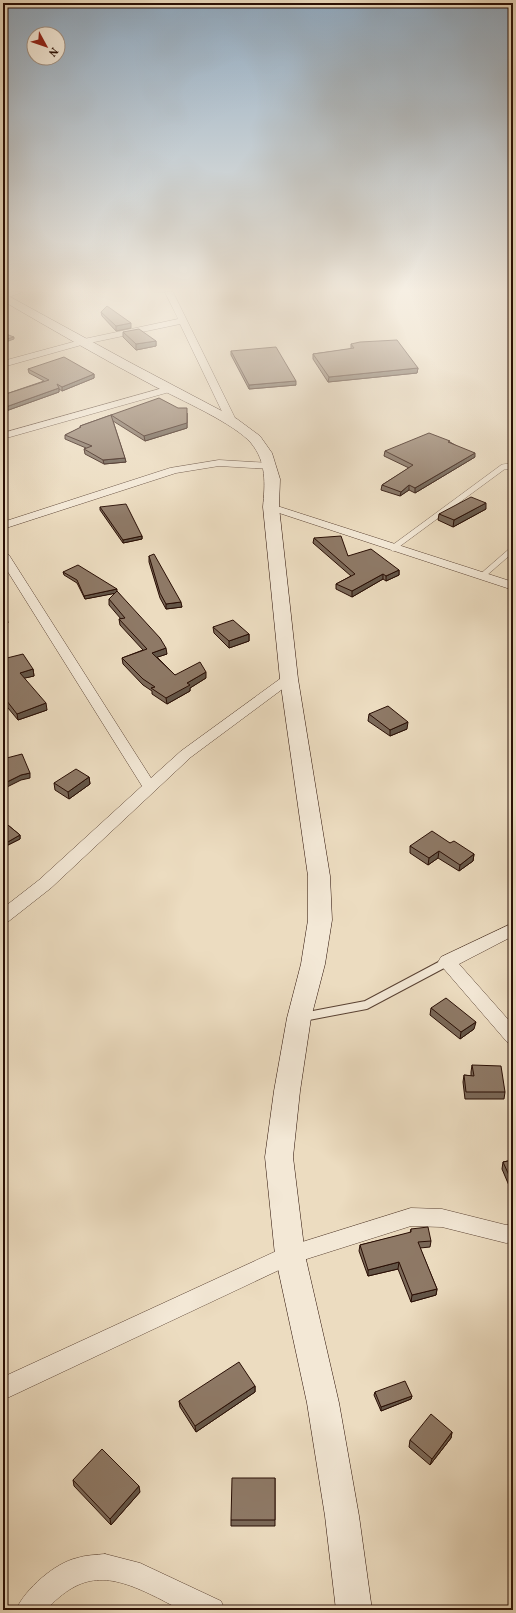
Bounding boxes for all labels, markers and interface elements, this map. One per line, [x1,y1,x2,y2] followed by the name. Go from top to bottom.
[26,26,66,66] north arrow
[44,44,61,59] text: N

